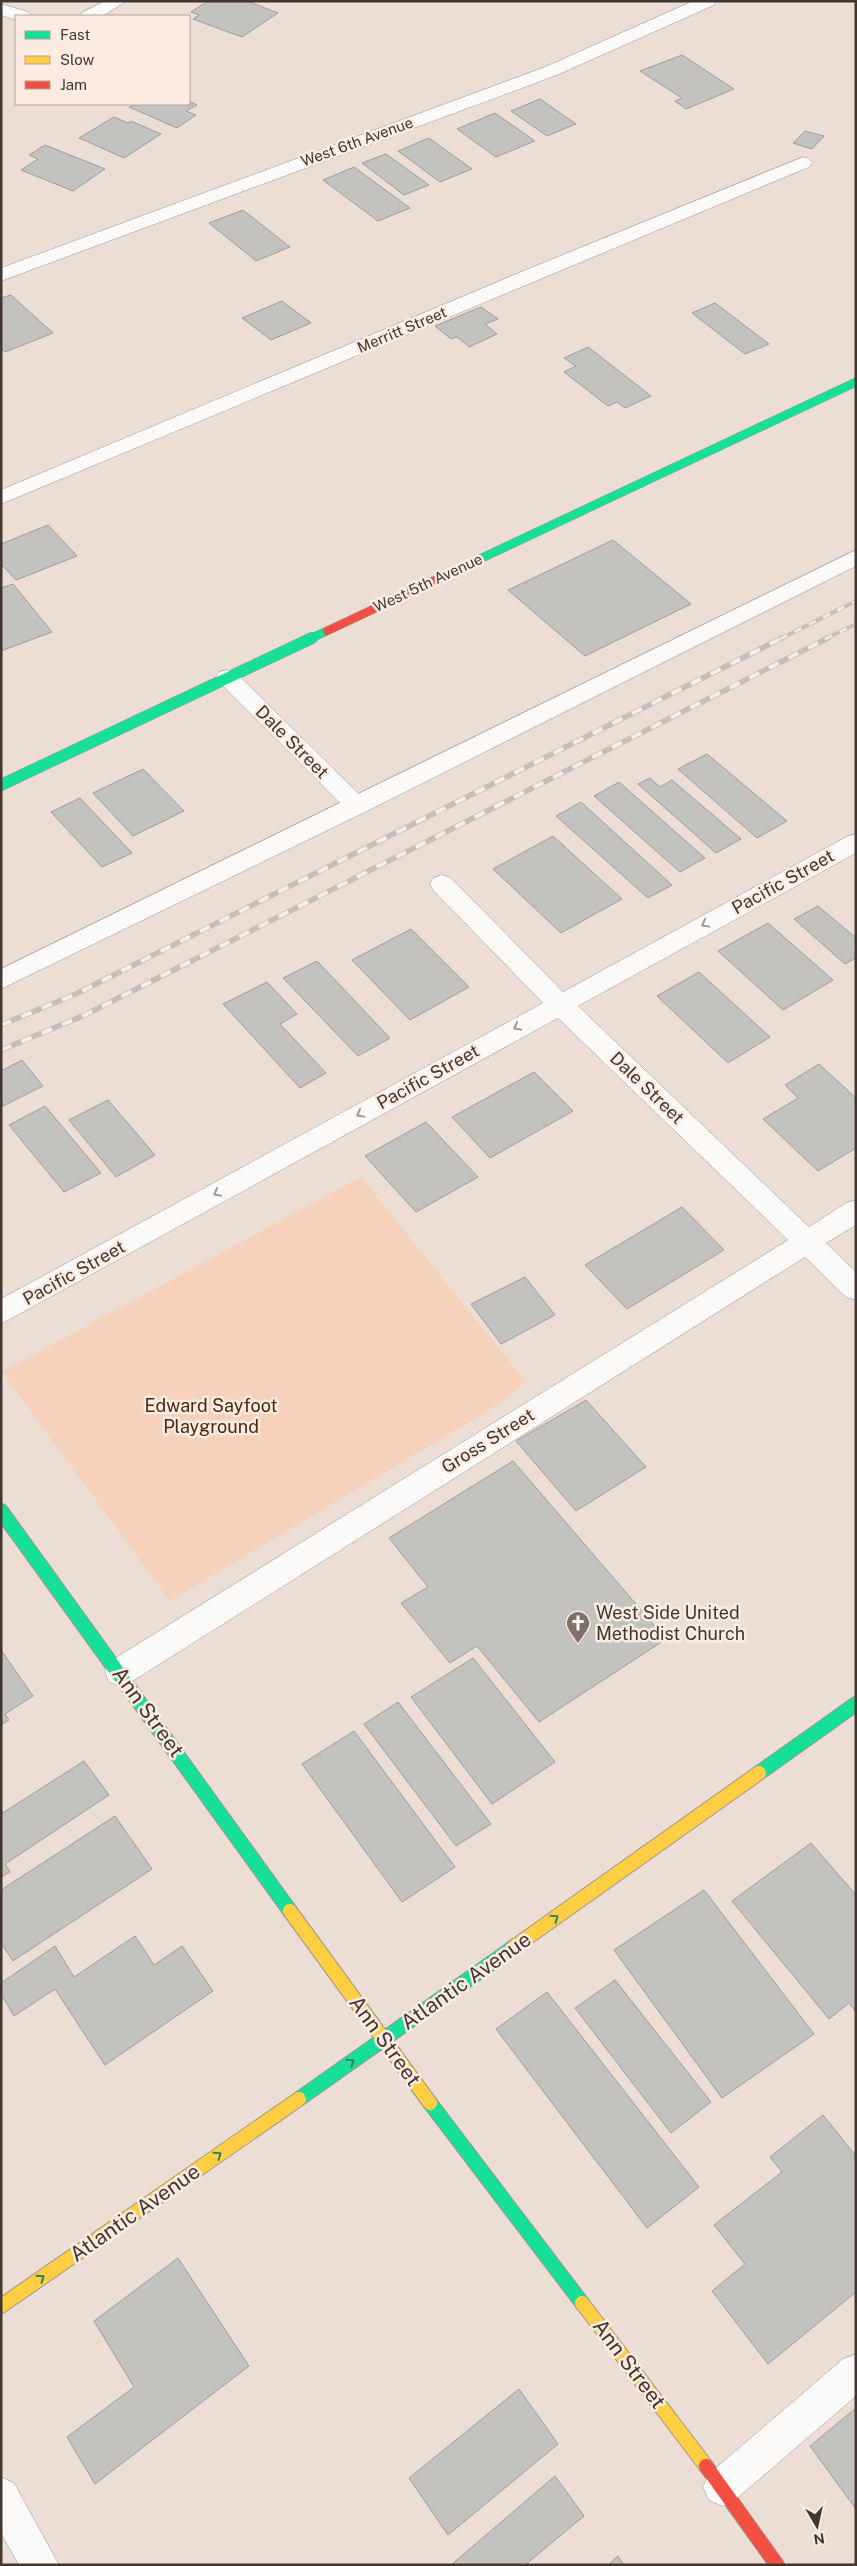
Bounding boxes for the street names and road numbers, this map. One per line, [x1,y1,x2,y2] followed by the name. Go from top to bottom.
[299,113,415,170] street label: West 6th Avenue
[355,303,449,356] street label: Merritt Street
[371,550,485,615] street label: West 5th Avenue
[252,701,333,782] street label: Dale Street
[728,845,838,918] street label: Pacific Street
[373,1040,483,1113] street label: Pacific Street
[606,1047,689,1128] street label: Dale Street
[19,1236,129,1309] street label: Pacific Street
[438,1404,538,1477] street label: Gross Street
[107,1662,190,1762] street label: Ann Street
[396,1926,536,2035] street label: Atlantic Avenue
[344,1991,427,2091] street label: Ann Street
[65,2158,205,2267] street label: Atlantic Avenue
[588,2314,671,2413] street label: Ann Street

